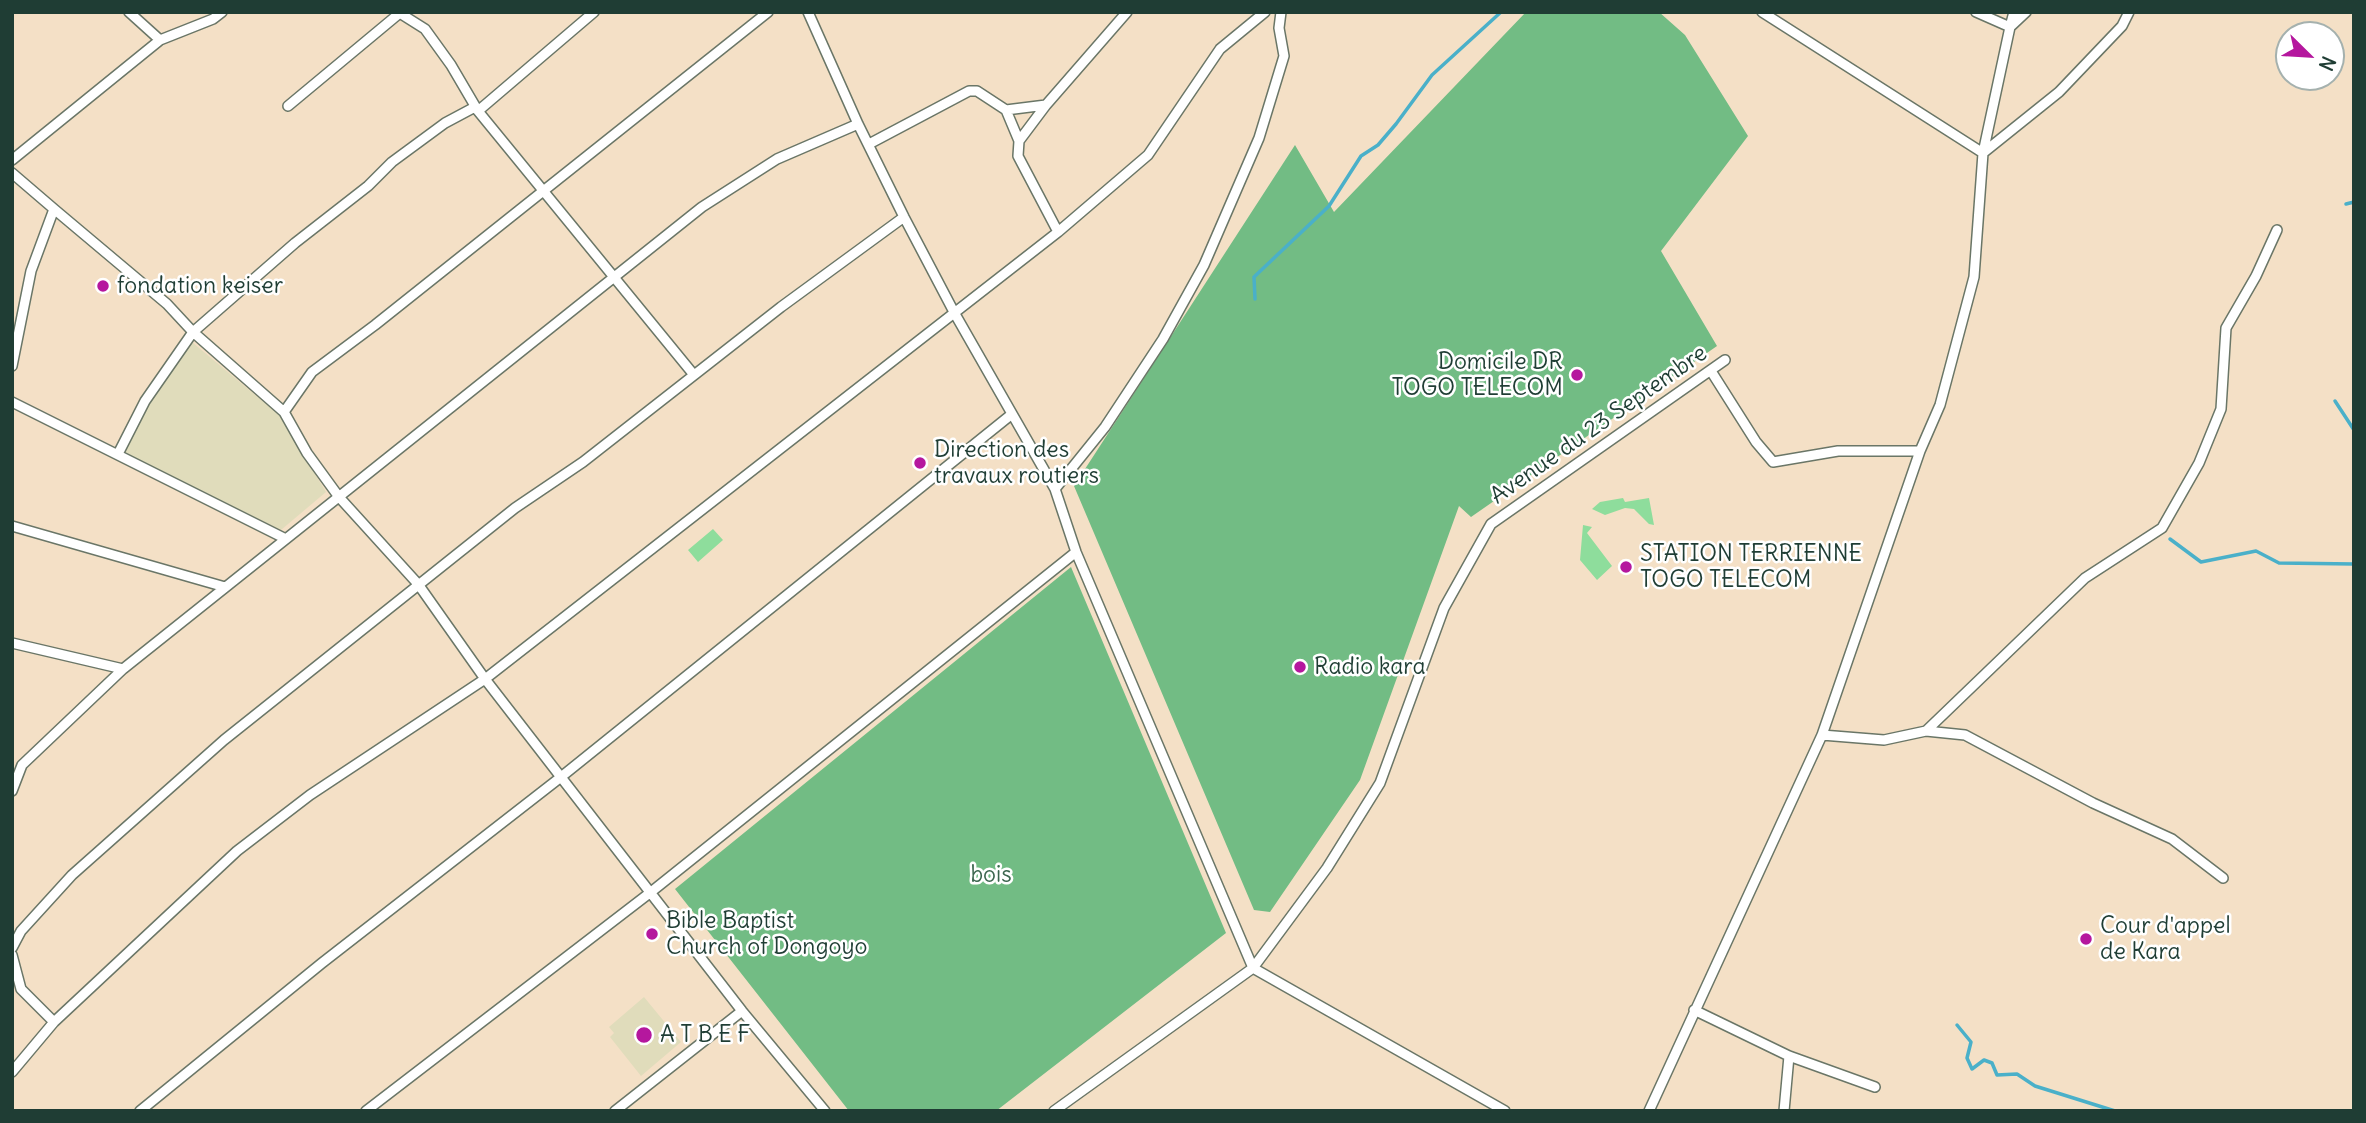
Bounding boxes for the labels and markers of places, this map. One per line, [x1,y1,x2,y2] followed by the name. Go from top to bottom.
[117,272,283,300] place label: fondation keiser
[95,278,111,294] marker: fondation keiser
[1392,348,1563,402] place label: Domicile DR TOGO TELECOM
[1569,367,1585,383] marker: Domicile DR TOGO TELECOM
[934,436,1099,490] place label: Direction des travaux routiers
[912,455,928,471] marker: Direction des travaux routiers
[1640,540,1862,594] place label: STATION TERRIENNE TOGO TELECOM
[1618,559,1634,575] marker: STATION TERRIENNE TOGO TELECOM
[1314,653,1426,681] place label: Radio kara
[1292,659,1308,675] marker: Radio kara
[666,907,867,961] place label: Bible Baptist Church of Dongoyo
[2100,912,2231,966] place label: Cour d'appel de Kara
[644,926,660,942] marker: Bible Baptist Church of Dongoyo
[2078,931,2094,947] marker: Cour d'appel de Kara
[660,1021,750,1049] place label: A T B E F
[634,1025,654,1045] marker: A T B E F

